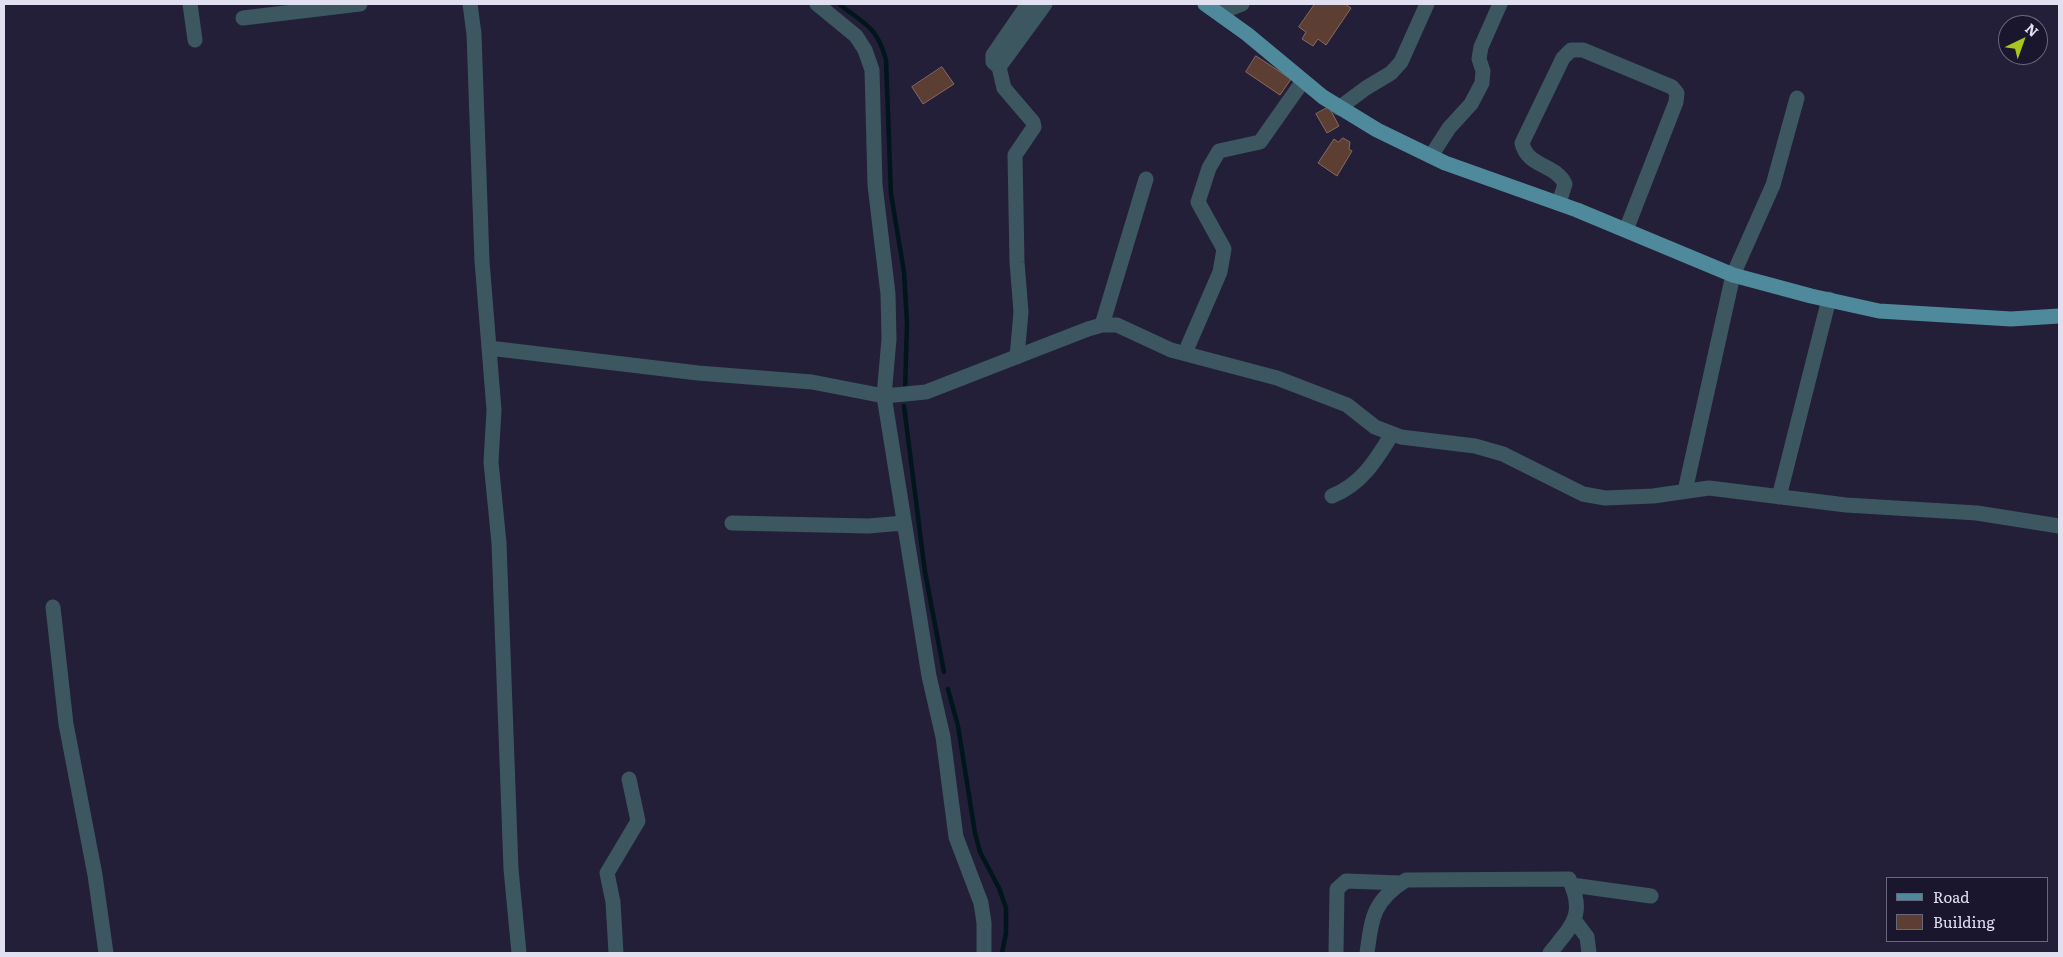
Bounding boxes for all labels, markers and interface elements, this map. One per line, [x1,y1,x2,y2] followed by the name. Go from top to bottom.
[1998,15,2048,65] north arrow
[2021,18,2043,41] text: N
[1886,877,2048,942] legend
[1933,885,1969,908] text: Road
[1933,910,1995,933] text: Building

